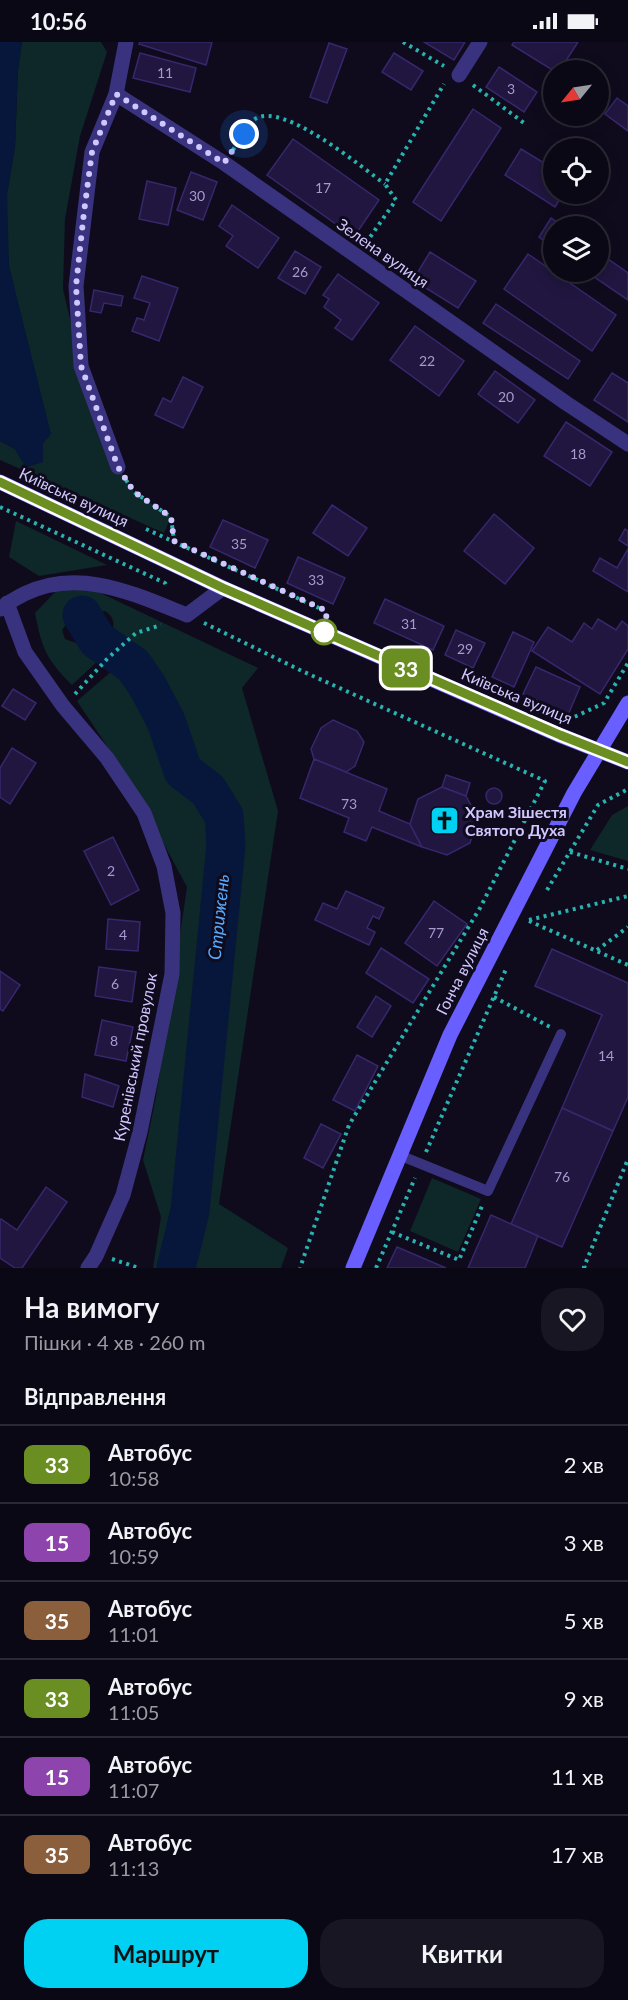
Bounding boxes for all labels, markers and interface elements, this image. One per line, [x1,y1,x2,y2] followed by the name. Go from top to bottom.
[30,8,87,35] text: 10:56
[543,60,609,126] north arrow
[543,60,609,282] map controls
[157,64,173,81] house number: 11
[507,80,515,97] house number: 3
[229,119,259,149] your location
[543,138,609,204] button: locate
[315,179,331,196] house number: 17
[189,187,205,204] house number: 30
[334,214,433,291] street label: Зелена вулиця
[543,216,609,282] button: layers
[292,263,308,280] house number: 26
[419,352,435,369] house number: 22
[498,388,514,405] house number: 20
[570,445,586,462] house number: 18
[16,463,132,530] street label: Київська вулиця
[231,535,247,552] house number: 35
[308,571,324,588] house number: 33
[401,615,417,632] house number: 31
[311,619,337,645] unlabelled marker
[457,640,473,657] house number: 29
[379,648,433,688] line badge: 33
[394,656,418,681] text: 33
[459,664,575,727] street label: Київська вулиця
[341,795,357,812] house number: 73
[465,802,567,839] place label: Храм Зішестя Святого Духа
[428,805,460,837] church icon: Храм Зішестя Святого Духа
[107,862,115,879] house number: 2
[203,873,233,961] water label: Стрижень
[428,924,444,941] house number: 77
[431,924,492,1018] street label: Гонча вулиця
[119,926,127,943] house number: 4
[109,970,160,1143] street label: Куренівський провулок
[111,975,119,992] house number: 6
[110,1032,118,1049] house number: 8
[598,1047,614,1064] house number: 14
[554,1168,570,1185] house number: 76
[541,1288,604,1351] button: heart
[24,1290,159,1324] text: На вимогу
[24,1330,206,1354] text: Пішки · 4 хв · 260 m
[24,1383,166,1410] text: Відправлення
[108,1439,192,1466] text: Автобус
[564,1451,604,1478] text: 2 хв
[45,1452,69,1477] text: 33
[108,1466,159,1490] text: 10:58
[108,1517,192,1544] text: Автобус
[564,1529,604,1556] text: 3 хв
[45,1530,69,1555] text: 15
[108,1544,159,1568] text: 10:59
[108,1595,192,1622] text: Автобус
[564,1607,604,1634] text: 5 хв
[45,1608,69,1633] text: 35
[108,1622,159,1646] text: 11:01
[108,1673,192,1700] text: Автобус
[564,1685,604,1712] text: 9 хв
[45,1686,69,1711] text: 33
[108,1700,159,1724] text: 11:05
[108,1751,192,1778] text: Автобус
[551,1763,604,1790] text: 11 хв
[45,1764,69,1789] text: 15
[108,1778,159,1802] text: 11:07
[108,1829,192,1856] text: Автобус
[551,1841,604,1868] text: 17 хв
[45,1842,69,1867] text: 35
[108,1856,159,1880] text: 11:13
[24,1919,308,1988] button: Маршрут
[320,1919,604,1988] button: Квитки

